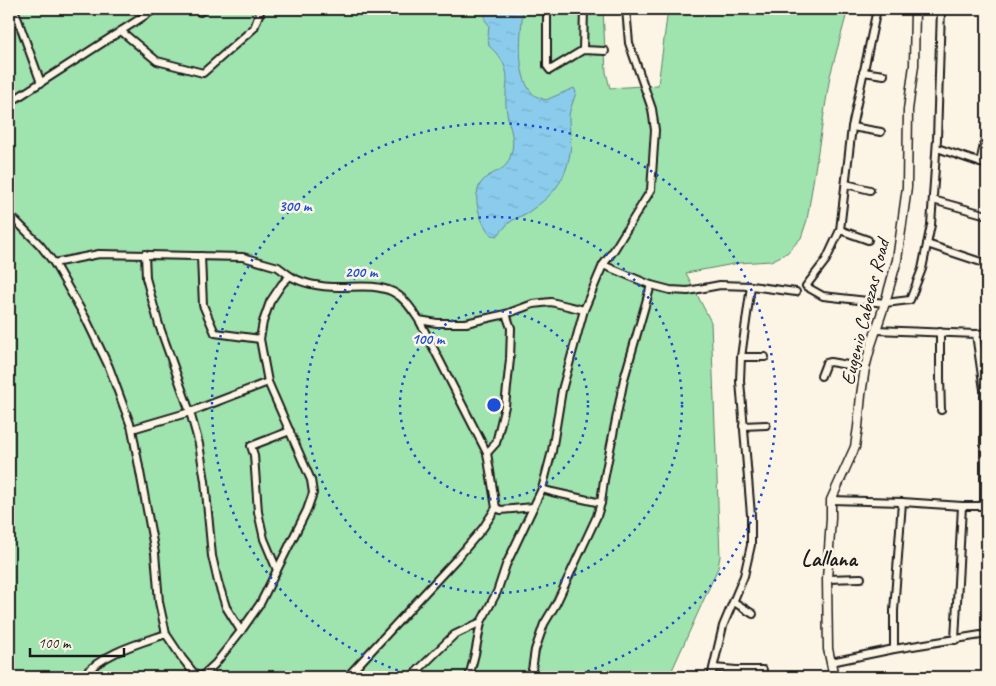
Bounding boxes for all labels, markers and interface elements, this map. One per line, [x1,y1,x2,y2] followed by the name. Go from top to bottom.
[279,197,313,216] text: 300 m
[835,234,896,387] street label: Eugenio Cabezas Road
[345,263,379,282] text: 200 m
[412,330,446,349] text: 100 m
[485,396,503,414] centre of rings
[801,545,858,573] district label: Lallana
[30,626,124,658] scale bar
[38,634,72,653] text: 100 m

